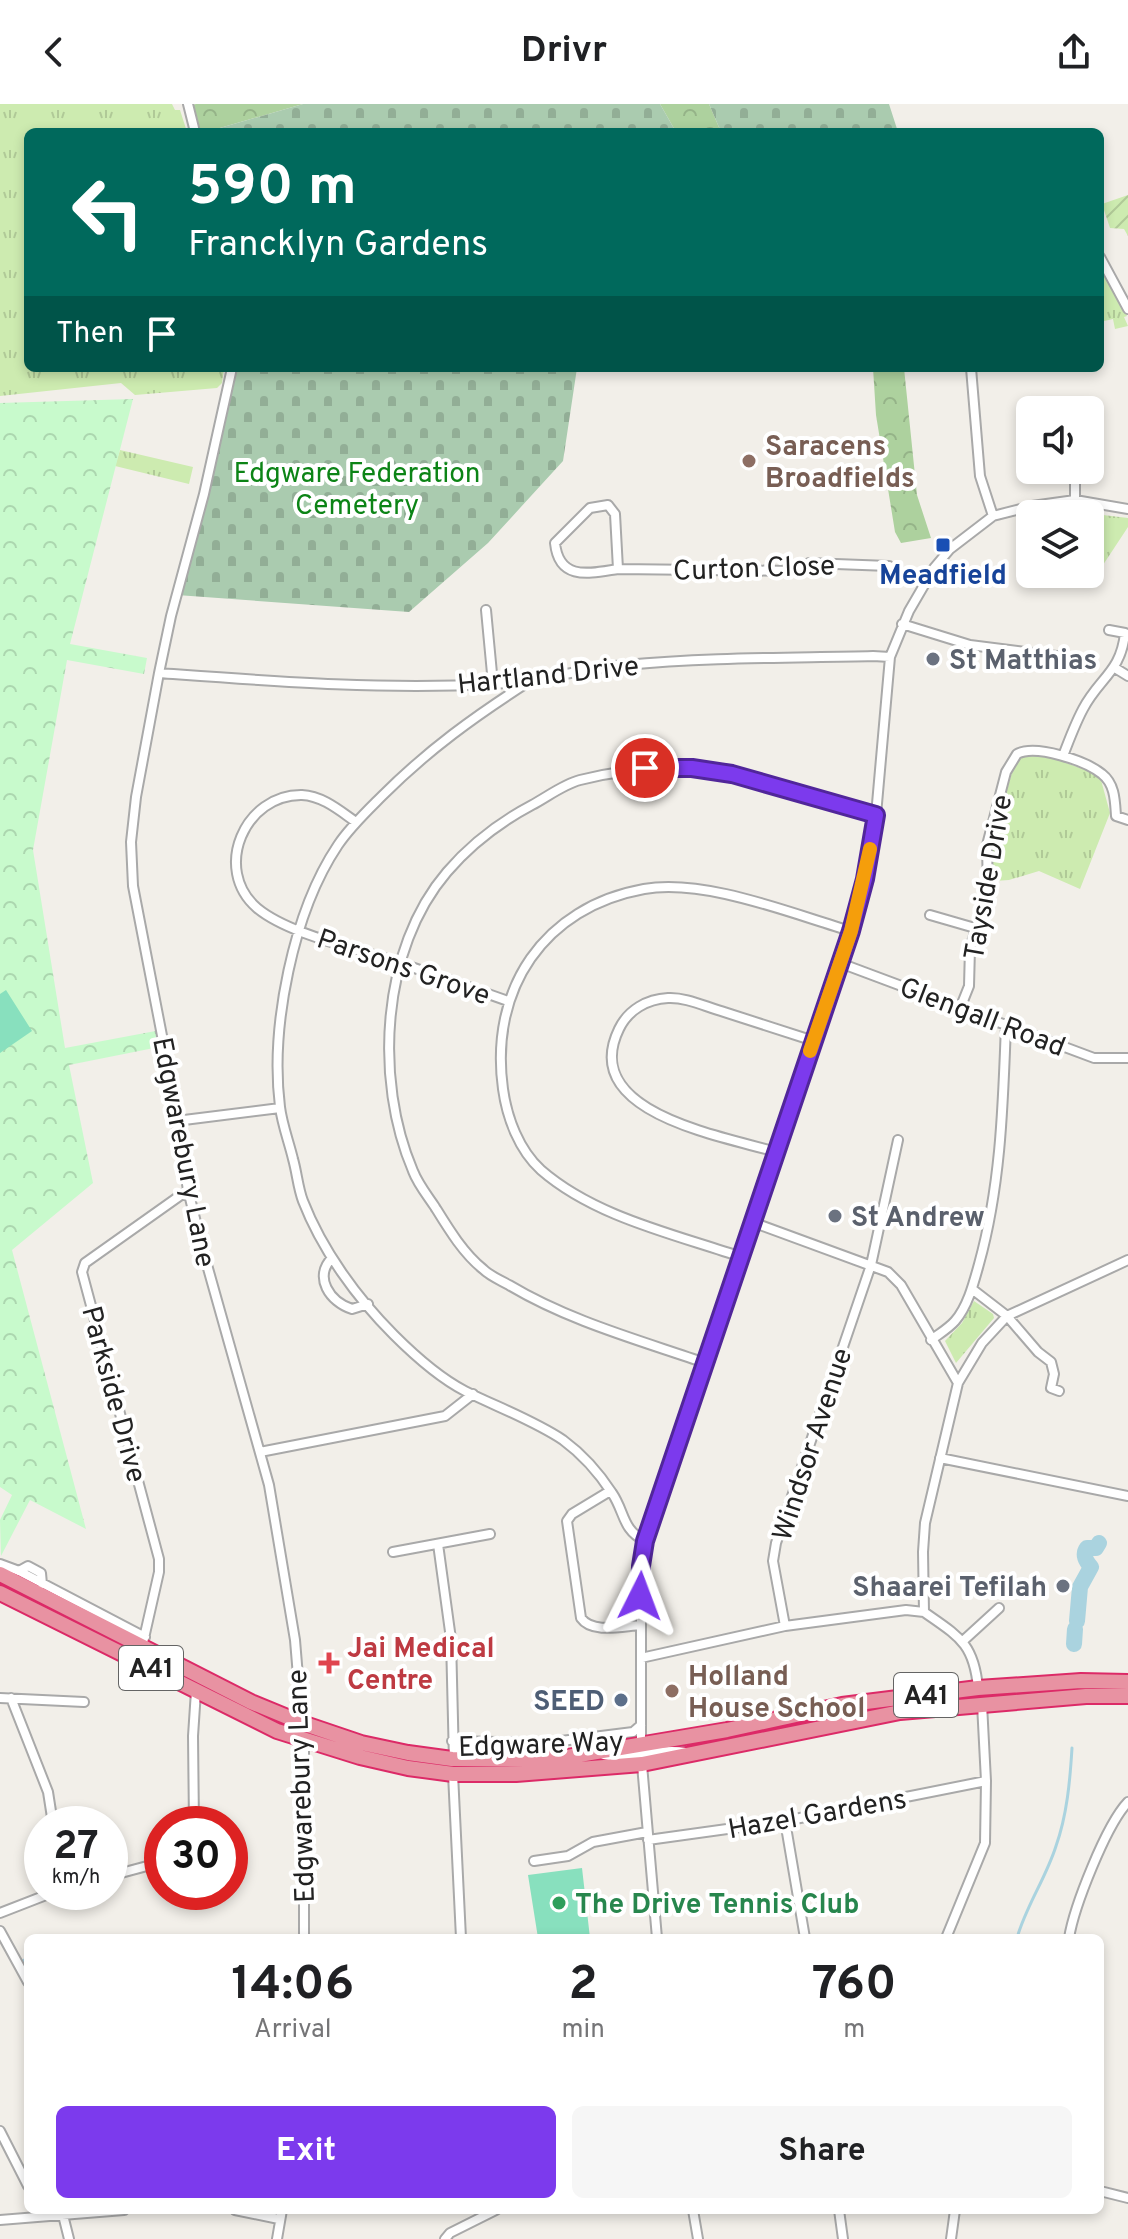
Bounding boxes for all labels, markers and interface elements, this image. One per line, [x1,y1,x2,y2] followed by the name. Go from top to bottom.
[521,29,607,75] text: Drivr
[32,30,76,74] icon: back
[1052,30,1096,74] icon: share
[188,154,357,224] text: 590 m
[56,160,160,264] icon: left
[188,223,488,269] text: Francklyn Gardens
[140,312,184,356] icon: arrive
[56,316,124,353] text: Then
[1016,396,1104,588] map controls
[1016,396,1104,484] button: sound
[765,430,915,498] place label: Saracens Broadfields
[740,452,758,470] marker: Saracens Broadfields
[233,457,481,525] park label: Edgware Federation Cemetery
[1016,500,1104,588] button: layers
[934,536,952,554] marker: Meadfield
[672,549,836,591] street label: Curton Close
[879,559,1007,595] place label: Meadfield
[949,644,1097,680] place label: St Matthias
[456,650,641,704] street label: Hartland Drive
[924,650,942,668] marker: St Matthias
[611,734,679,802] pin
[623,746,667,790] icon: arrive
[958,792,1022,963] street label: Tayside Drive
[312,922,494,1015] street label: Parsons Grove
[894,971,1070,1067] street label: Glengall Road
[142,1034,222,1271] street label: Edgwarebury Lane
[851,1201,985,1237] place label: St Andrew
[826,1207,844,1225] marker: St Andrew
[71,1303,153,1487] street label: Parkside Drive
[766,1344,862,1546] street label: Windsor Avenue
[598,1554,682,1638] position arrow
[852,1571,1047,1607] place label: Shaarei Tefilah
[1054,1577,1072,1595] marker: Shaarei Tefilah
[347,1632,495,1700] place label: Jai Medical Centre
[119,1646,183,1690] road number: A41
[318,1652,340,1674] marker: Jai Medical Centre
[688,1660,865,1728] place label: Holland House School
[281,1669,325,1903] street label: Edgwarebury Lane
[894,1673,958,1717] road number: A41
[663,1682,681,1700] marker: Holland House School
[533,1685,605,1721] place label: SEED
[612,1691,630,1709] marker: SEED
[458,1725,625,1767] street label: Edgware Way
[725,1783,910,1849] street label: Hazel Gardens
[144,1806,248,1910] speed limit sign: 30
[53,1823,99,1873] text: 27
[52,1865,100,1891] text: km/h
[575,1888,859,1924] place label: The Drive Tennis Club
[550,1894,568,1912] marker: The Drive Tennis Club
[231,1956,354,2016] text: 14:06
[568,1956,598,2016] text: 2
[812,1956,897,2016] text: 760
[254,2014,332,2047] text: Arrival
[562,2014,605,2047] text: min
[843,2014,865,2047] text: m
[56,2106,556,2198] button: Exit
[572,2106,1072,2198] button: Share

